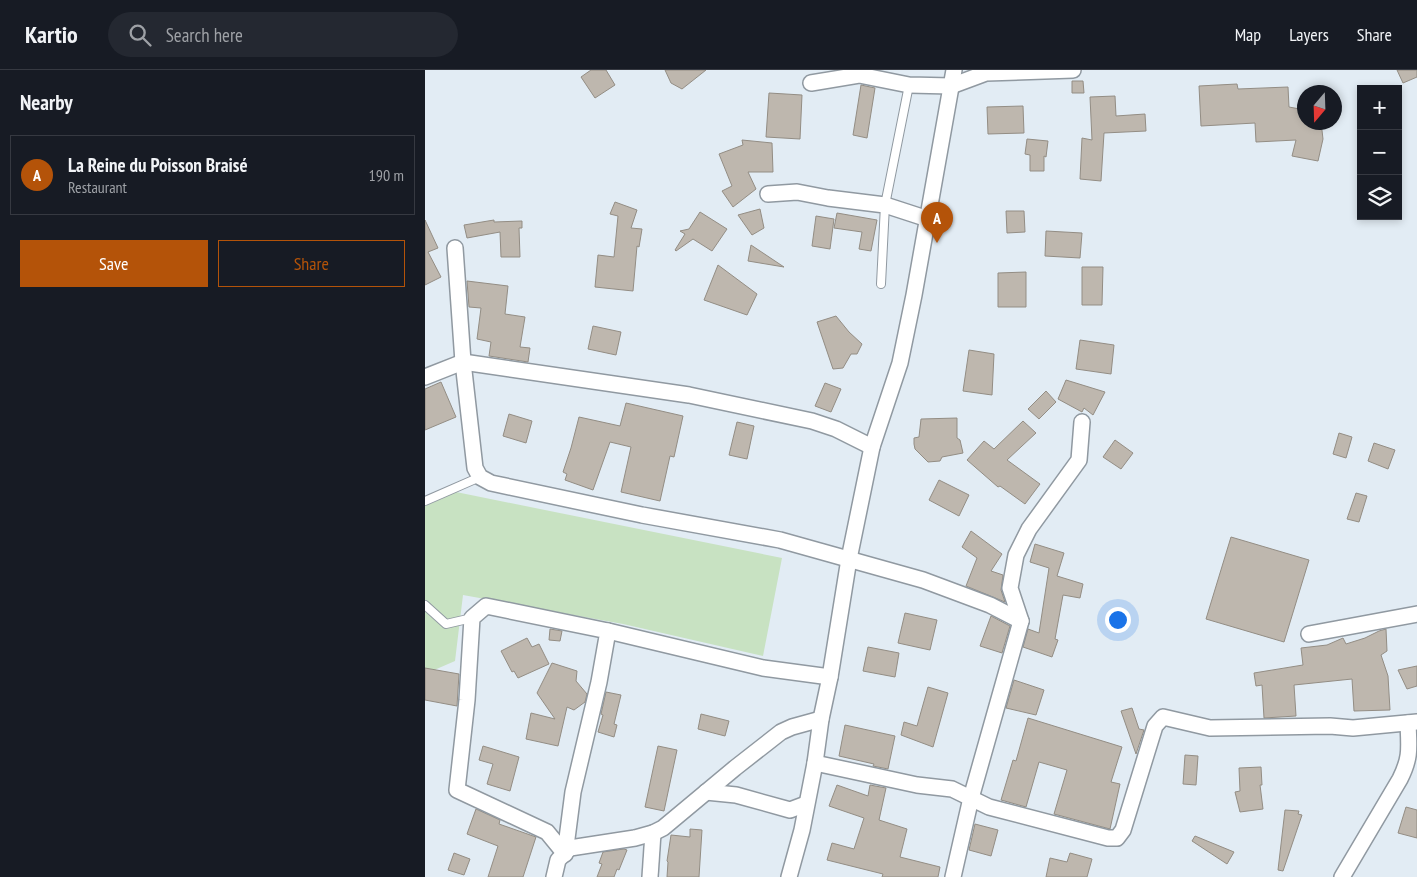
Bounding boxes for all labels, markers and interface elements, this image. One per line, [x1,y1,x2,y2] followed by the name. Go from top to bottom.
[108,12,458,57] search box
[25,19,78,50] text: Kartio
[126,21,154,49] icon: search
[166,23,243,47] text: Search here
[1235,23,1261,46] text: Map
[1289,23,1329,46] text: Layers
[1357,23,1392,46] text: Share
[1297,85,1342,130] north arrow
[1357,85,1402,220] map controls
[1357,85,1402,130] button: +
[20,89,73,116] text: Nearby
[1357,130,1402,175] button: −
[68,153,248,177] text: La Reine du Poisson Braisé
[33,165,41,185] text: A
[369,165,404,185] text: 190 m
[1357,175,1402,220] button: layers
[68,177,127,197] text: Restaurant
[921,202,953,243] pin: A
[20,240,208,287] button: Save
[218,240,405,287] button: Share
[1105,607,1131,633] your location

